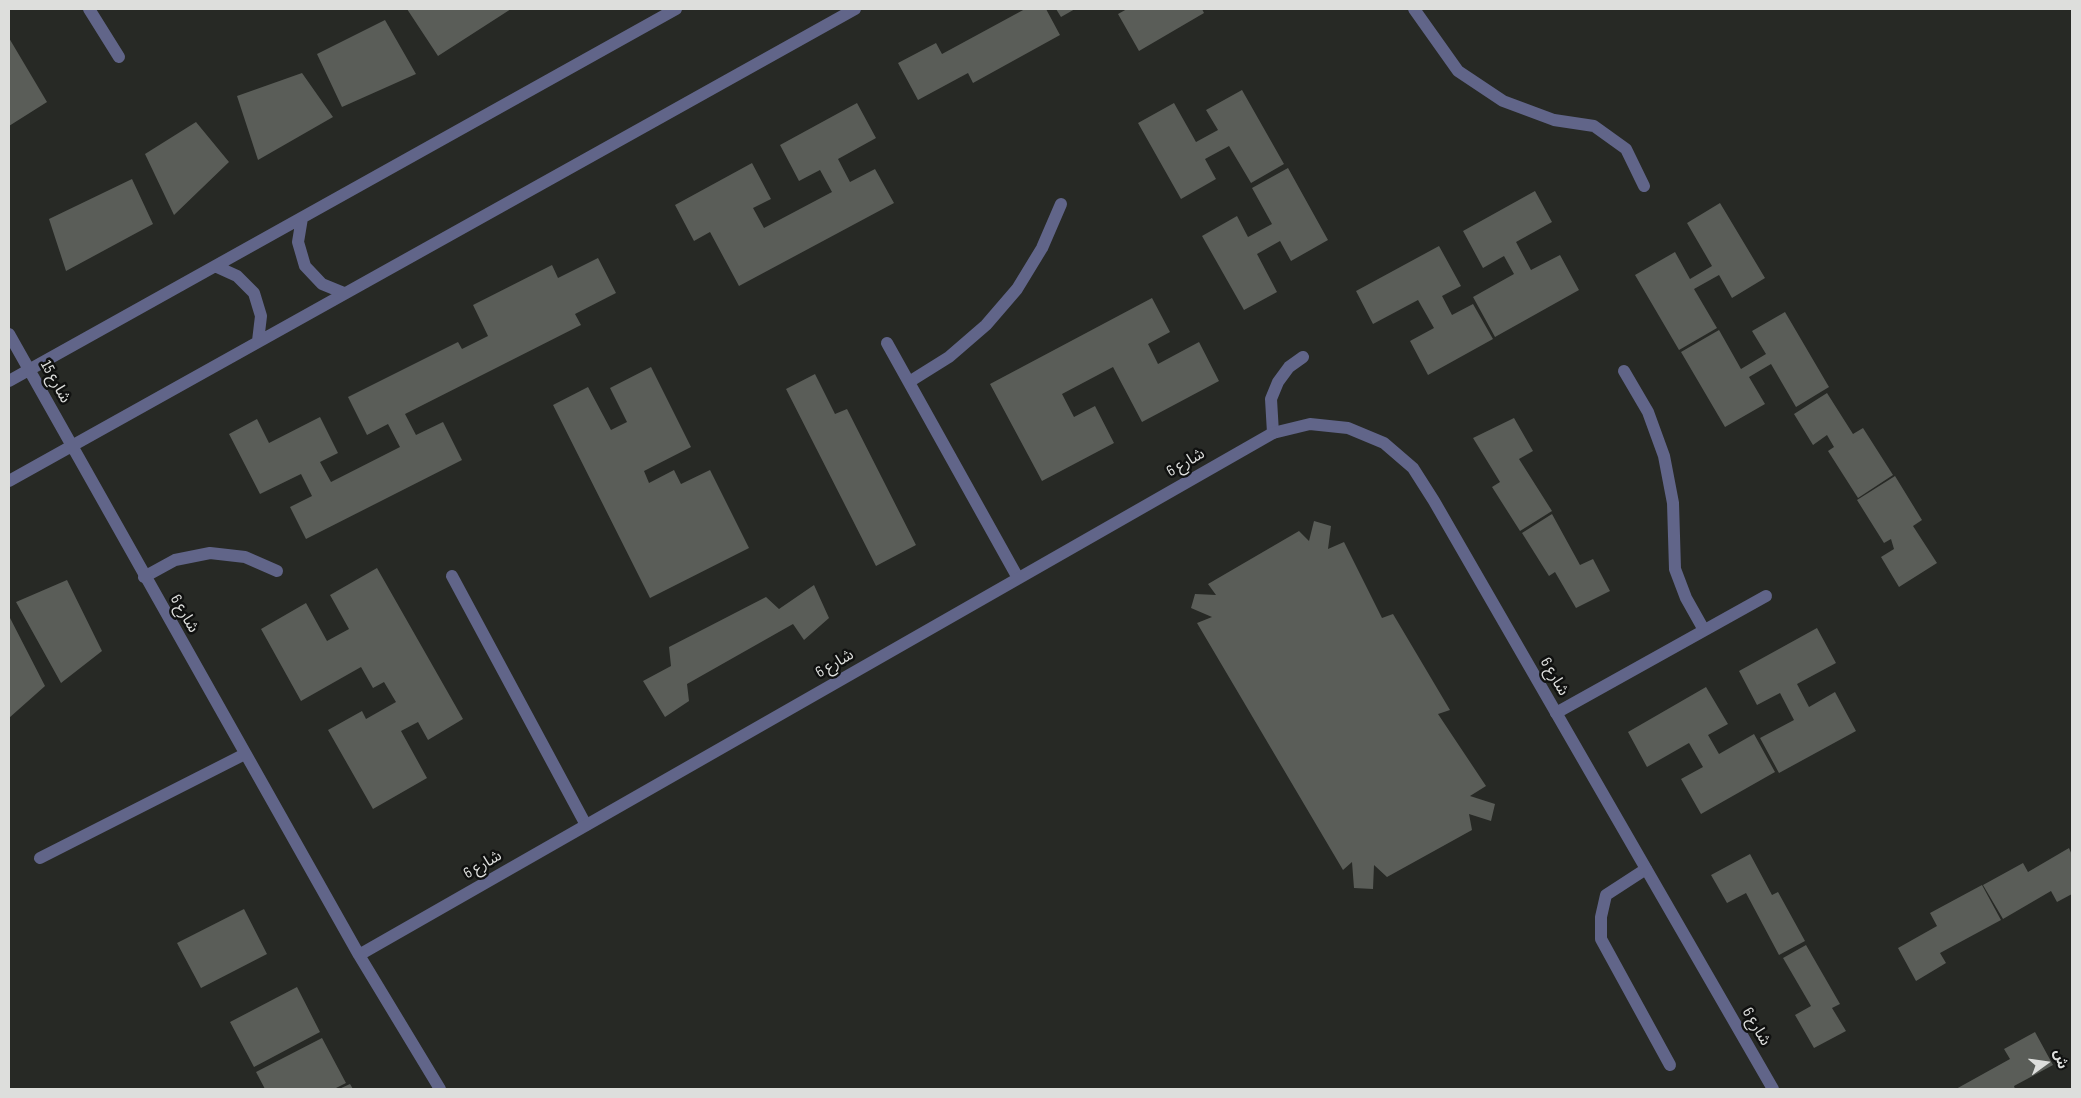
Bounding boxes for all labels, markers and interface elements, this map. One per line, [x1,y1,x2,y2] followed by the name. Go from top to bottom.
[36,357,74,407] street label: شارع 15
[1164,445,1208,481] street label: شارع 6
[166,592,202,636] street label: شارع 6
[813,646,857,682] street label: شارع 6
[1536,655,1572,699] street label: شارع 6
[461,847,505,883] street label: شارع 6
[1738,1005,1774,1049] street label: شارع 6
[2021,1038,2071,1088] north arrow
[2050,1048,2072,1071] text: ش

